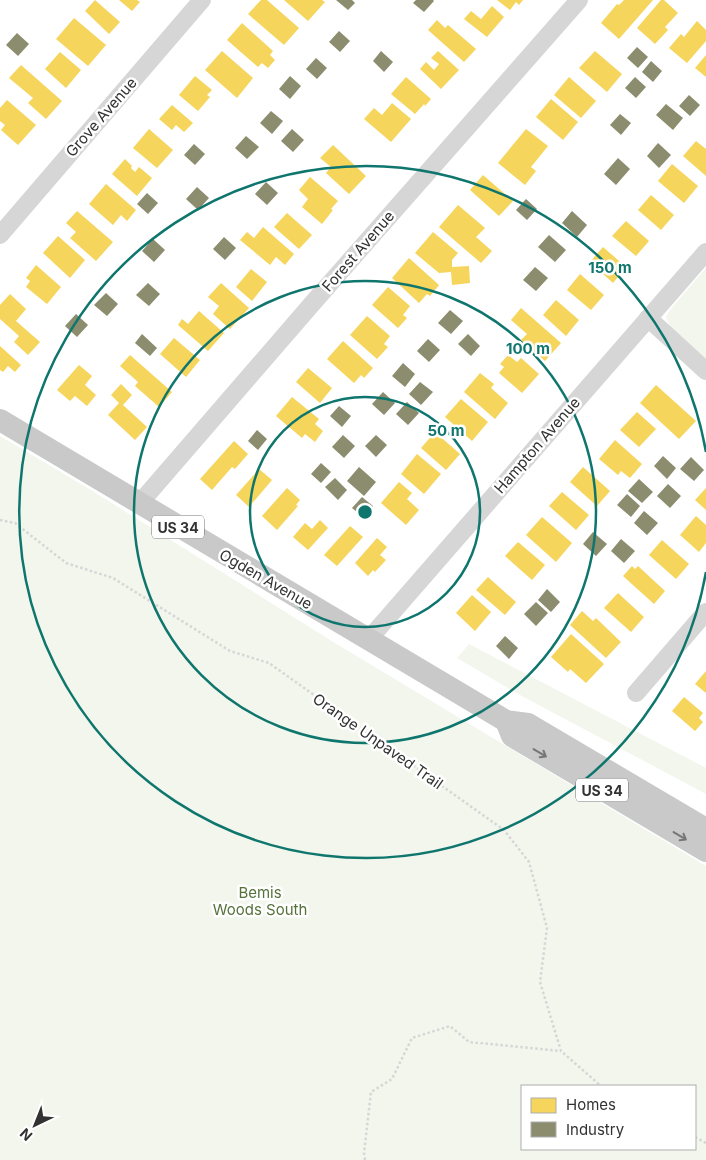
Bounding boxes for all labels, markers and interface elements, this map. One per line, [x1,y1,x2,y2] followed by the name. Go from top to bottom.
[61,73,141,161] street label: Grove Avenue
[318,207,398,295] street label: Forest Avenue
[588,258,632,277] text: 150 m
[506,339,550,358] text: 100 m
[490,393,584,497] street label: Hampton Avenue
[428,421,464,440] text: 50 m
[356,503,374,521] centre of rings
[152,516,204,538] road number: US 34
[216,545,316,613] street label: Ogden Avenue
[309,689,447,793] street label: Orange Unpaved Trail
[533,749,547,759] one-way arrow
[576,778,628,802] road number: US 34
[672,831,687,841] one-way arrow
[213,883,307,919] park label: Bemis Woods South
[521,1085,696,1150] legend
[566,1095,616,1114] text: Homes
[10,1100,60,1150] north arrow
[566,1120,625,1139] text: Industry
[16,1125,35,1145] text: N

